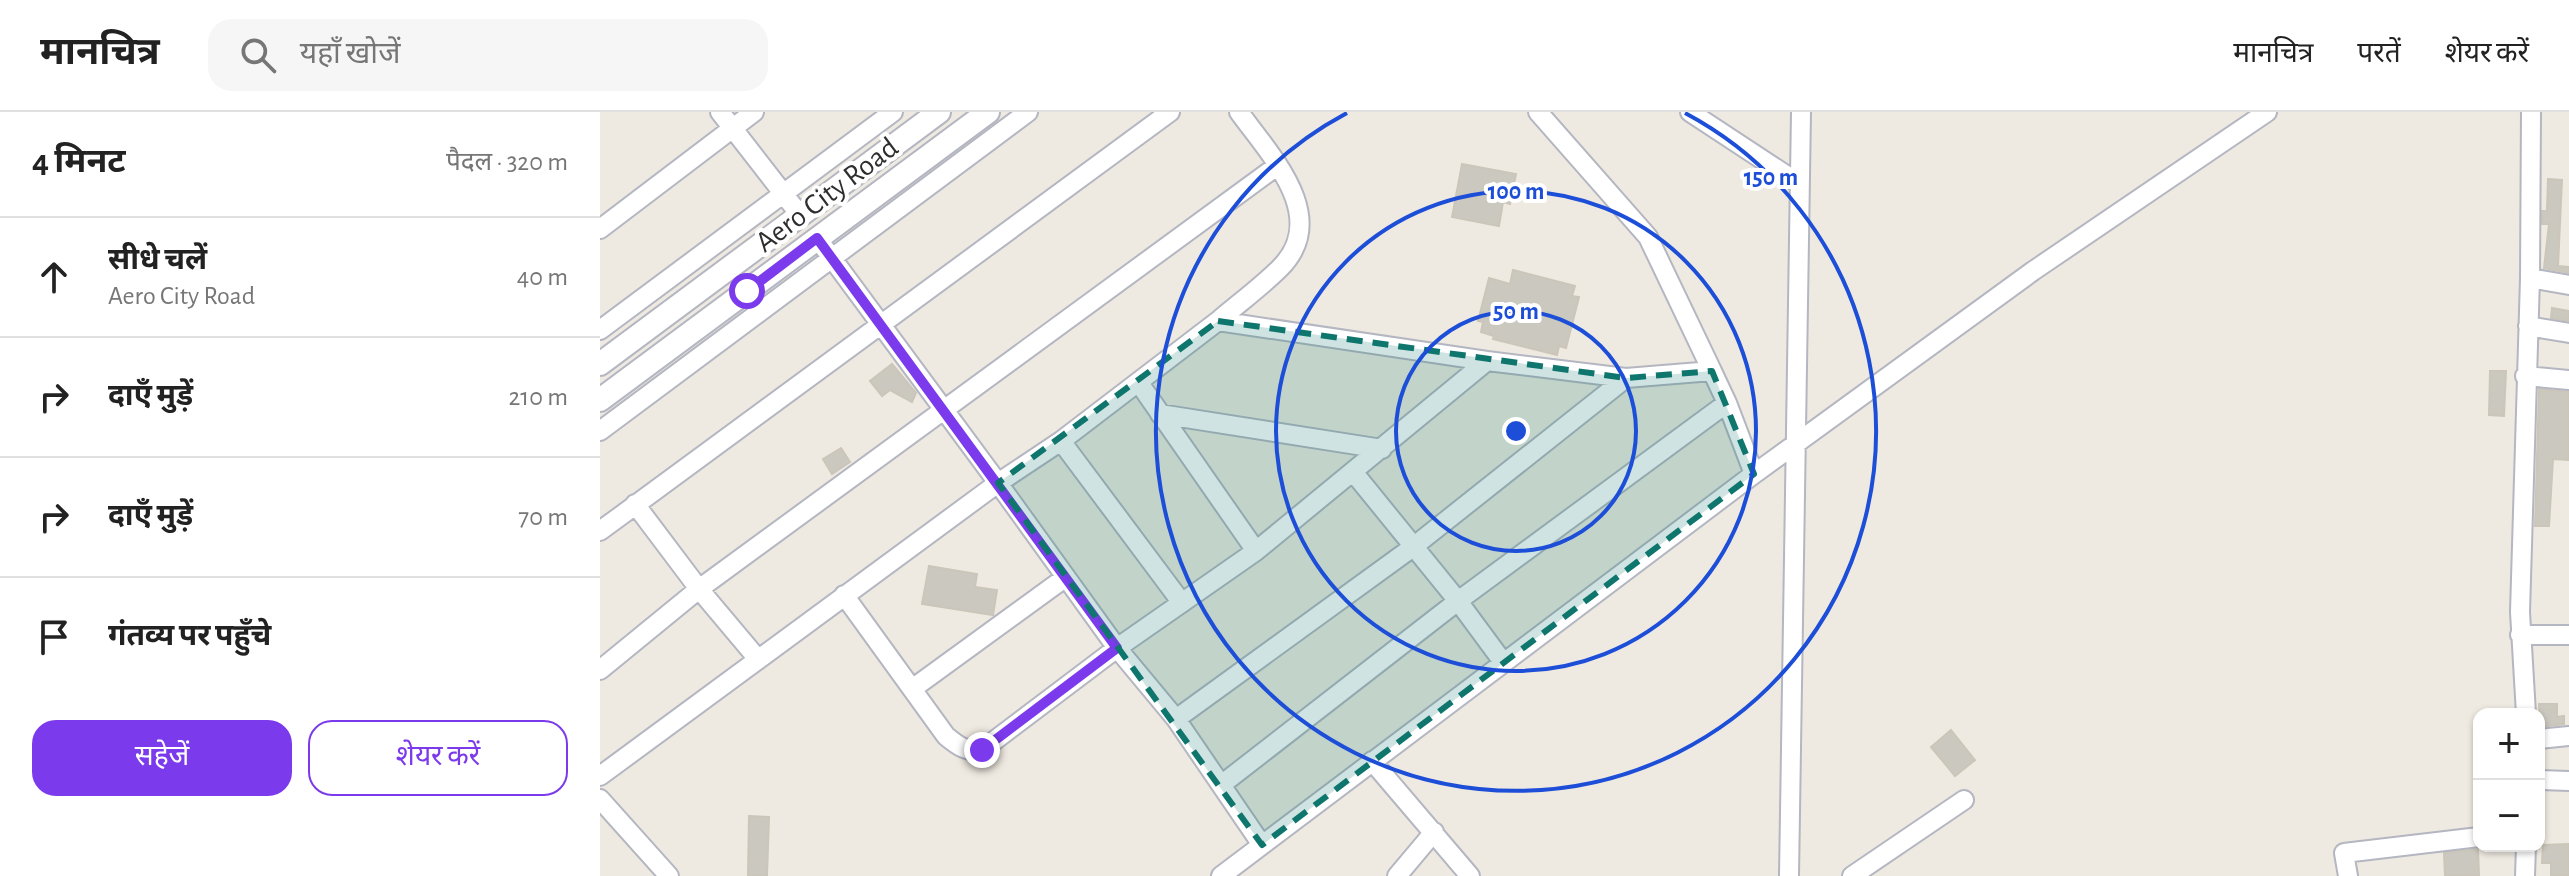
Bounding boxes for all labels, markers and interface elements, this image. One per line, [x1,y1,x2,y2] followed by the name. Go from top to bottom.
[208,19,768,91] search box
[236,33,280,77] icon: search
[40,34,160,72] text: मानचित्र
[300,39,400,69] text: यहाँ खोजें
[2233,40,2313,68] text: मानचित्र
[2357,40,2401,68] text: परतें
[2445,40,2529,68] text: शेयर करें
[750,132,904,258] street label: Aero City Road
[32,145,126,179] text: 4 मिनट
[446,149,568,175] text: पैदल · 320 m
[1744,166,1798,190] text: 150 m
[1488,180,1544,204] text: 100 m
[108,245,207,275] text: सीधे चलें
[32,255,76,299] icon: ahead
[517,264,568,290] text: 40 m
[729,273,765,309] route start
[108,283,255,309] text: Aero City Road
[1493,300,1539,324] text: 50 m
[32,375,76,419] icon: right
[108,381,193,411] text: दाएँ मुड़ें
[508,384,568,410] text: 210 m
[1502,417,1530,445] centre of rings
[32,495,76,539] icon: right
[108,501,193,531] text: दाएँ मुड़ें
[518,504,568,530] text: 70 m
[32,615,76,659] icon: arrive
[108,621,271,651] text: गंतव्य पर पहुँचे
[2473,708,2545,852] map controls
[2473,708,2545,780] button: +
[32,720,292,796] button: सहेजें
[308,720,568,796] button: शेयर करें
[964,732,1000,768] route end
[2473,780,2545,852] button: −

